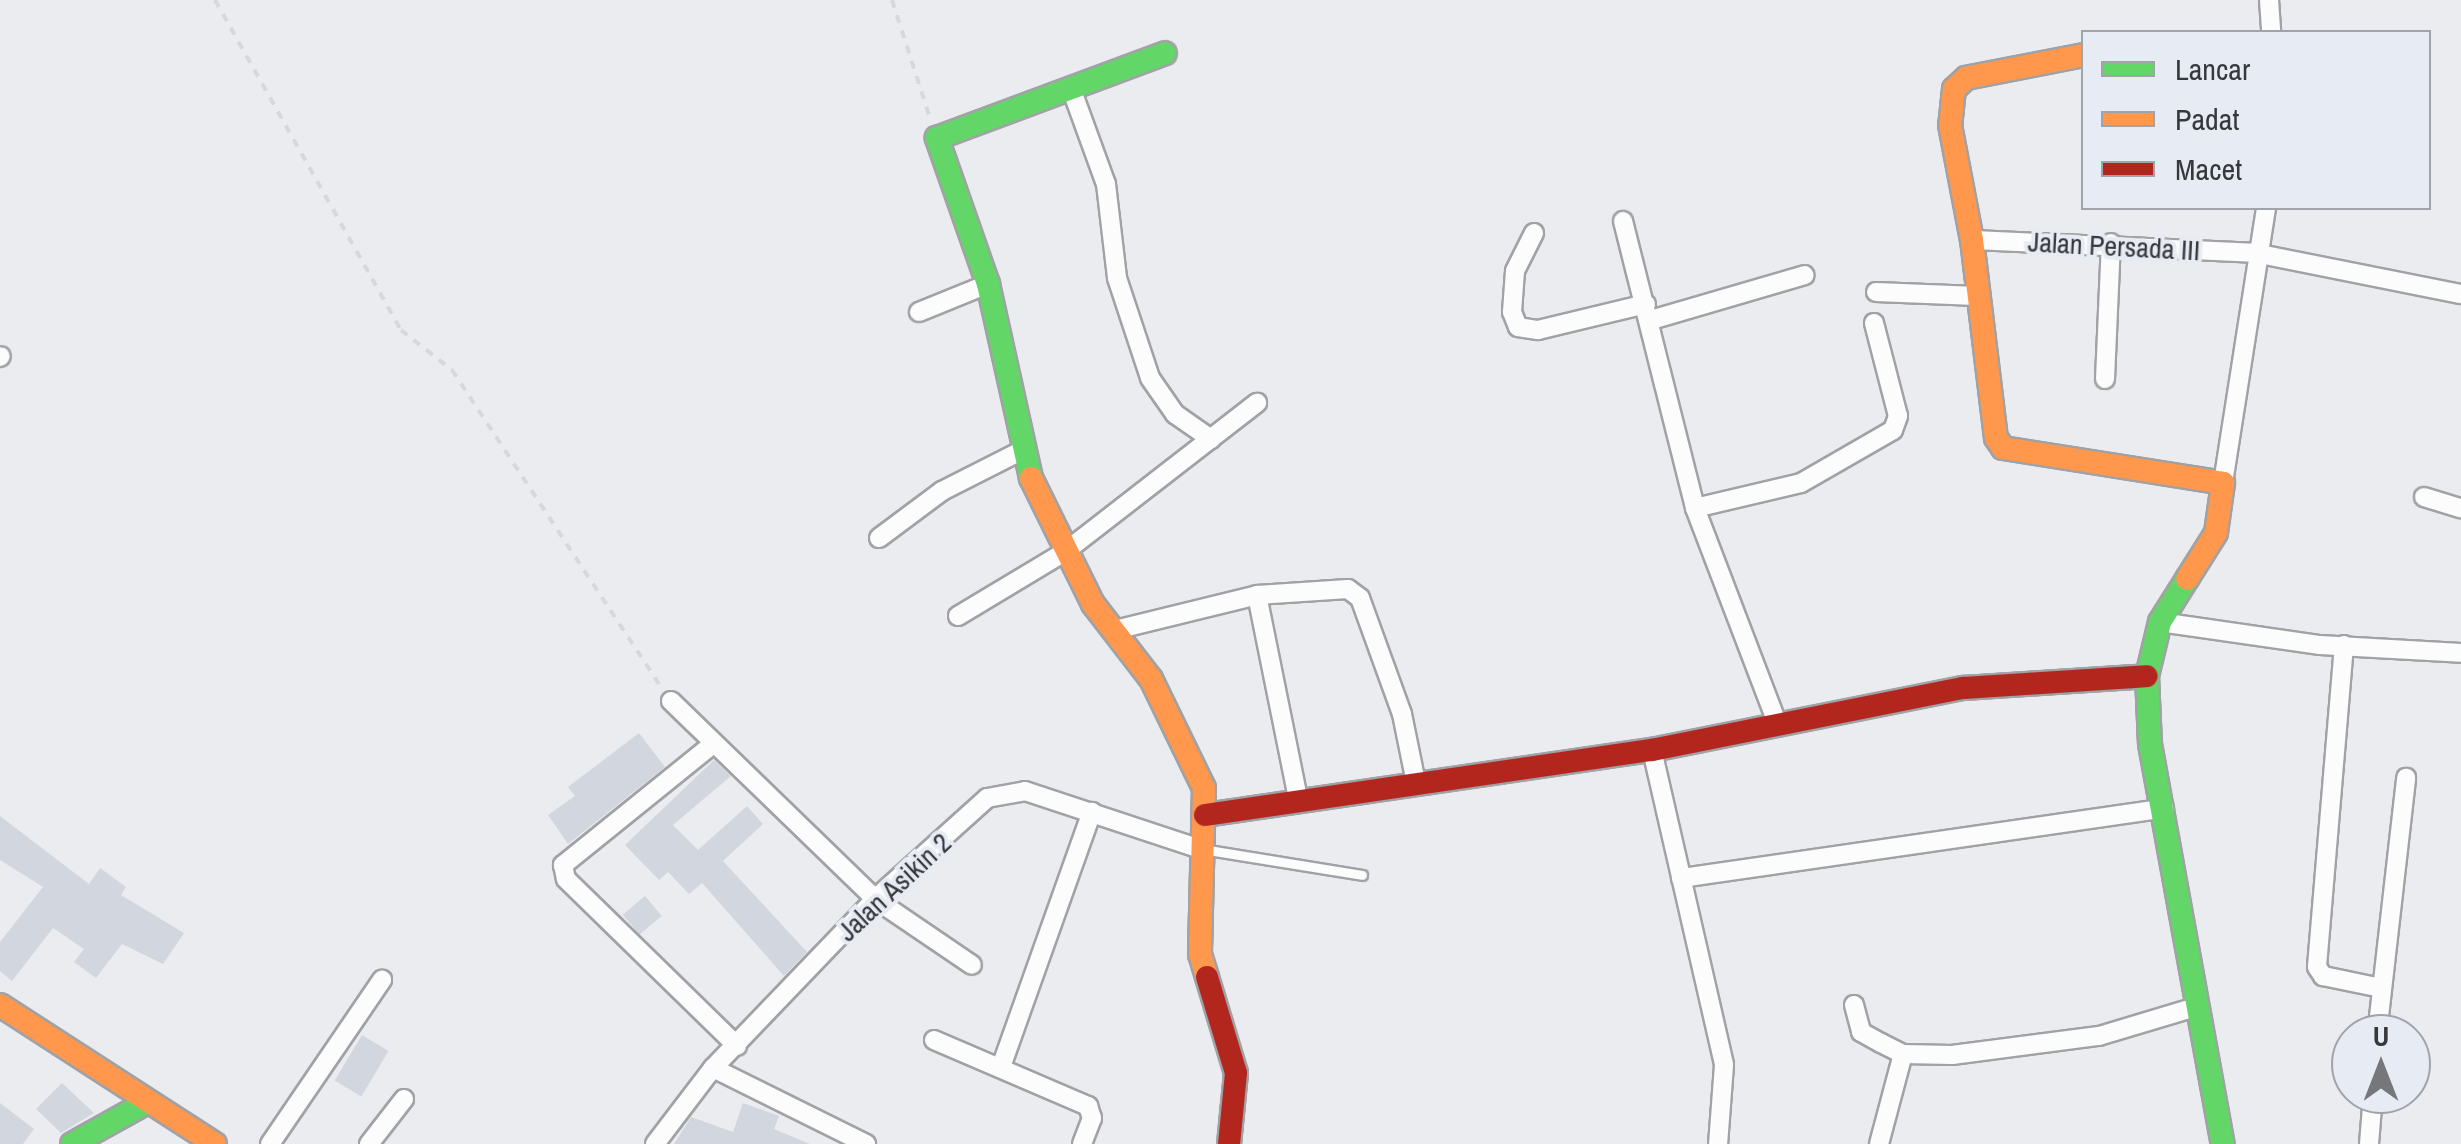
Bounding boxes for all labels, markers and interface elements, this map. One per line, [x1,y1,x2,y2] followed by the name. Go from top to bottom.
[2081,30,2431,210] legend
[2175,49,2250,89] text: Lancar
[2175,99,2239,139] text: Padat
[2175,149,2242,189] text: Macet
[2027,225,2201,267] street label: Jalan Persada III
[830,826,958,948] street label: Jalan Asikin 2
[2331,1014,2431,1114] north arrow
[2373,1017,2389,1055] text: U

